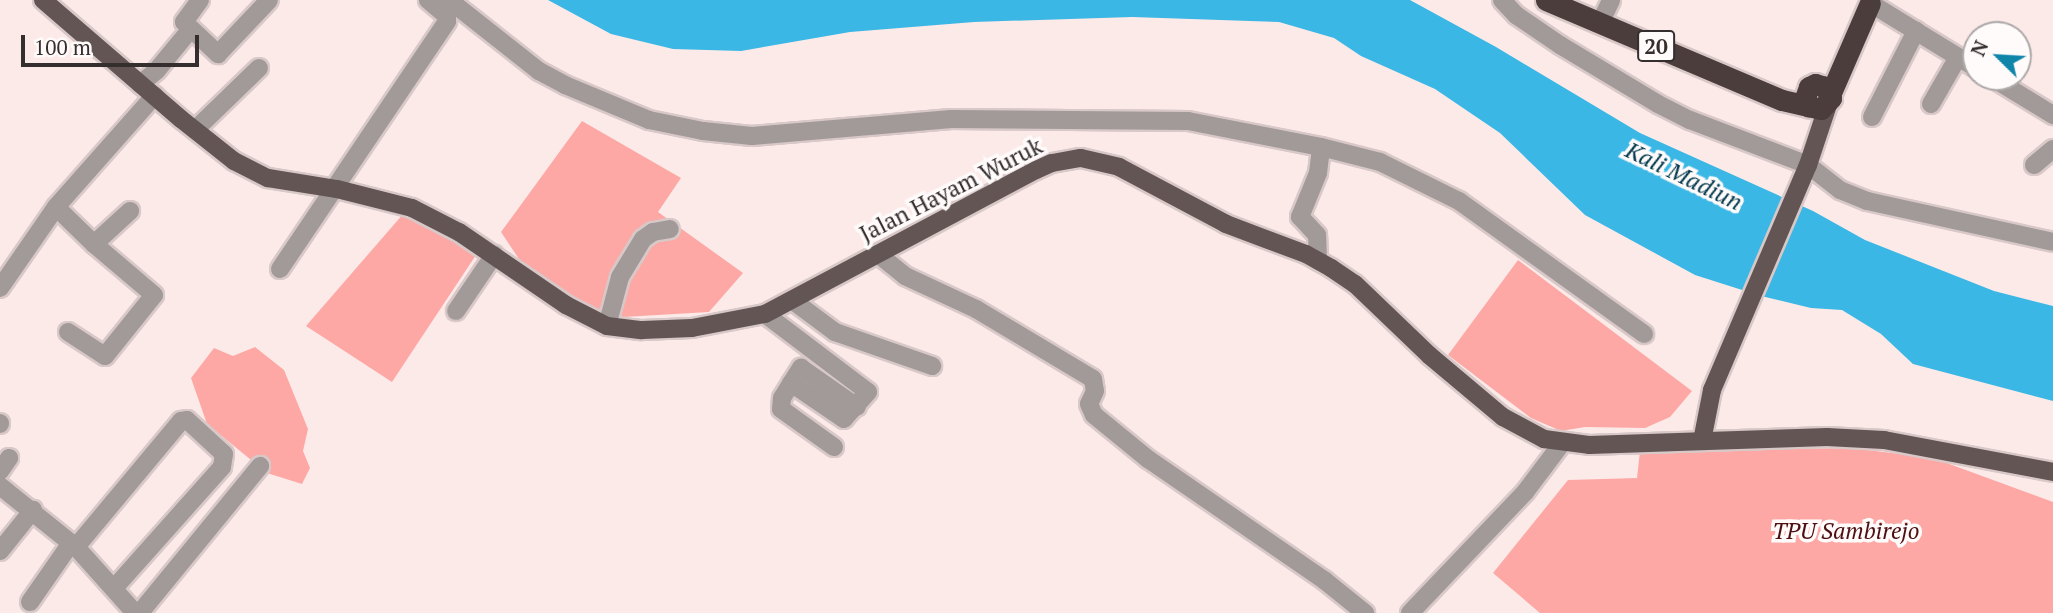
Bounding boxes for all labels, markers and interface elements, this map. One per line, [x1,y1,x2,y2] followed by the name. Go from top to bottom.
[24,21,203,65] scale bar
[1962,21,2032,91] north arrow
[1637,28,1675,64] road number: 20
[34,33,91,61] text: 100 m
[1965,36,1994,60] text: N
[855,132,1047,248] street label: Jalan Hayam Wuruk
[1621,135,1747,217] water label: Kali Madiun
[1772,517,1920,545] park label: TPU Sambirejo

